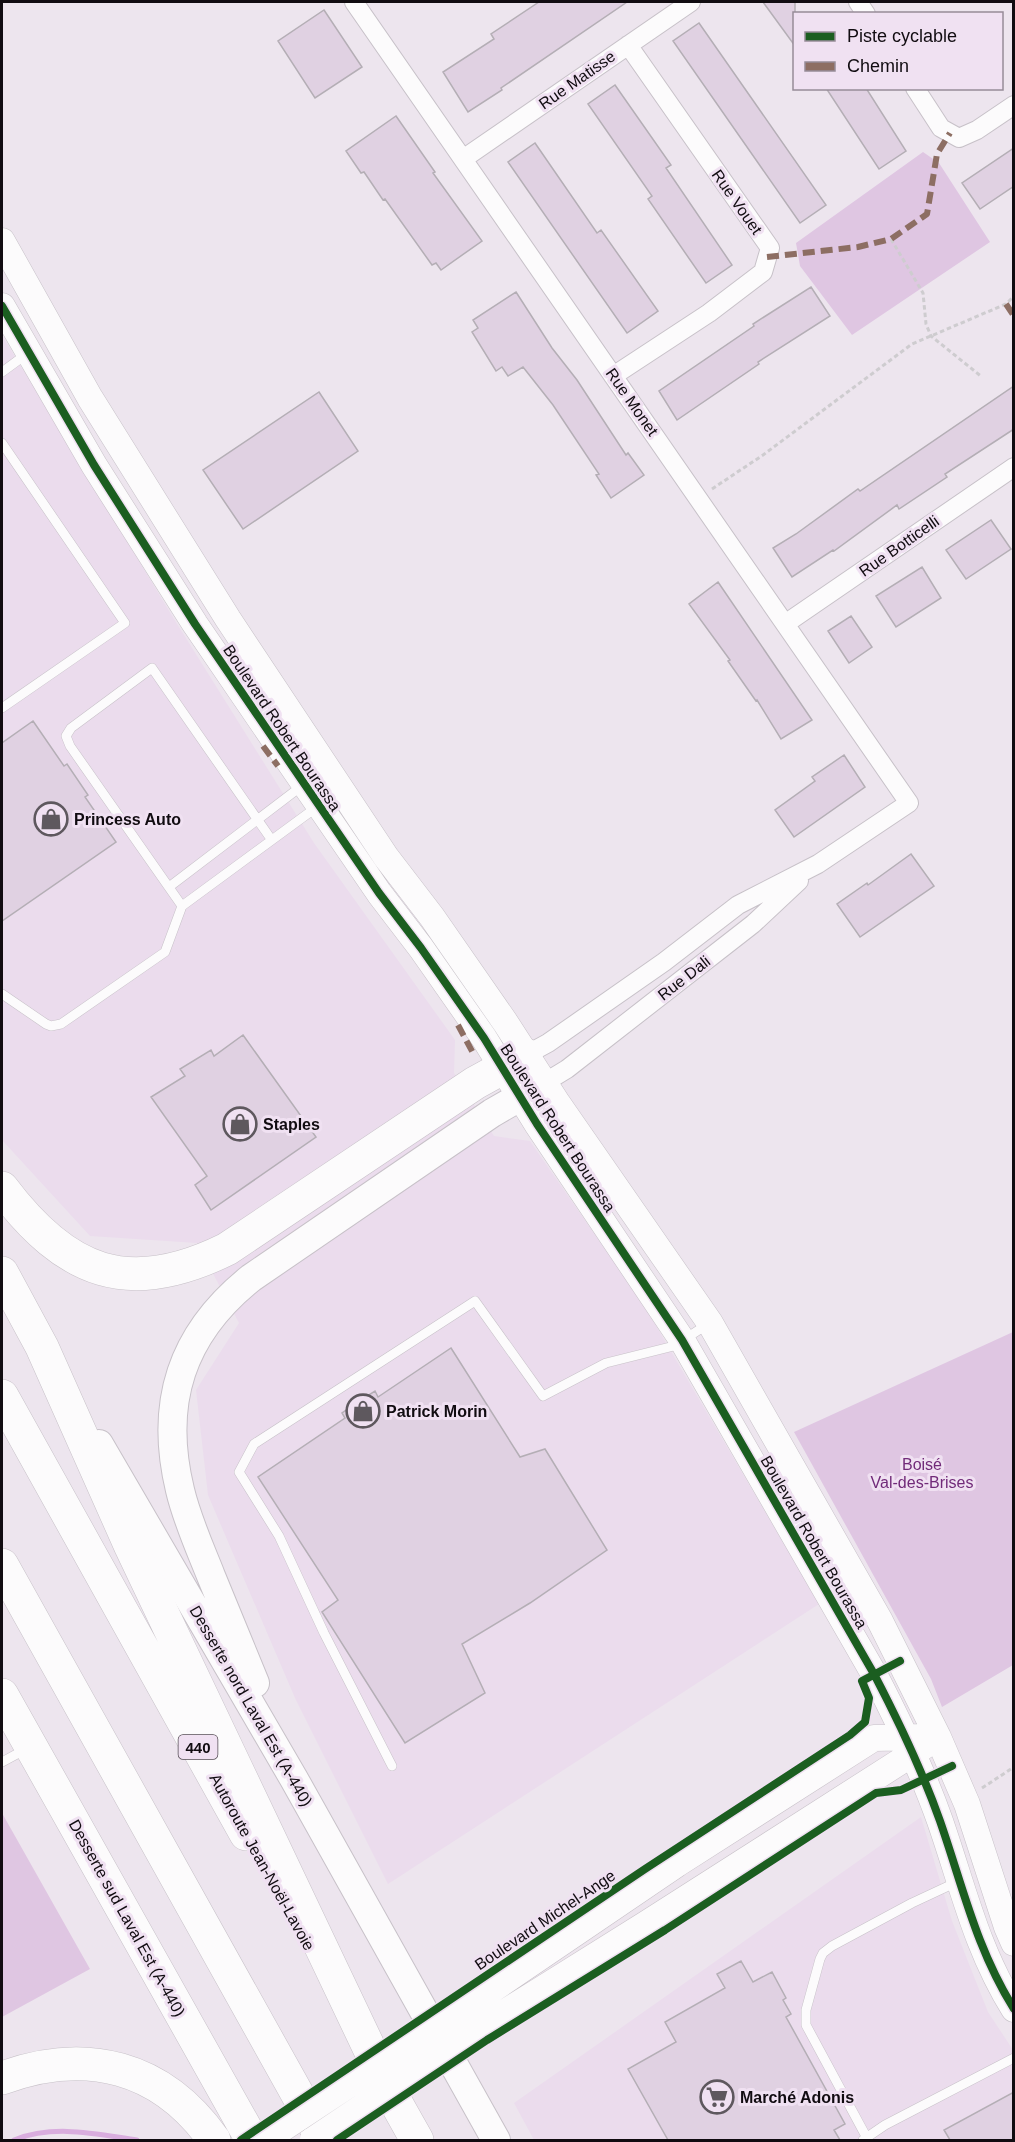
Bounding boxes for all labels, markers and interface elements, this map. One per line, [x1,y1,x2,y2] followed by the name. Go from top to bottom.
[793,12,1003,90] legend
[847,26,957,46] text: Piste cyclable
[536,47,618,112] street label: Rue Matisse
[847,56,909,76] text: Chemin
[709,167,766,238] street label: Rue Vouet
[603,365,662,439] street label: Rue Monet
[856,512,942,580] street label: Rue Botticelli
[220,642,344,814] street label: Boulevard Robert Bourassa
[33,801,69,837] shop icon: Princess Auto
[74,811,181,828] place label: Princess Auto
[655,952,713,1004] street label: Rue Dali
[497,1041,619,1215] street label: Boulevard Robert Bourassa
[222,1106,258,1142] shop icon: Staples
[263,1116,320,1133] place label: Staples
[345,1393,381,1429] shop icon: Patrick Morin
[386,1403,487,1420] place label: Patrick Morin
[757,1453,871,1631] street label: Boulevard Robert Bourassa
[871,1456,973,1491] park label: Boisé Val-des-Brises
[186,1602,316,1810] street label: Desserte nord Laval Est (A-440)
[178,1735,218,1759] road number: 440
[206,1771,318,1953] street label: Autoroute Jean-Noël-Lavoie
[66,1817,188,2019] street label: Desserte sud Laval Est (A-440)
[472,1867,618,1973] street label: Boulevard Michel-Ange
[699,2079,735,2115] supermarket icon: Marché Adonis
[740,2089,854,2106] place label: Marché Adonis

